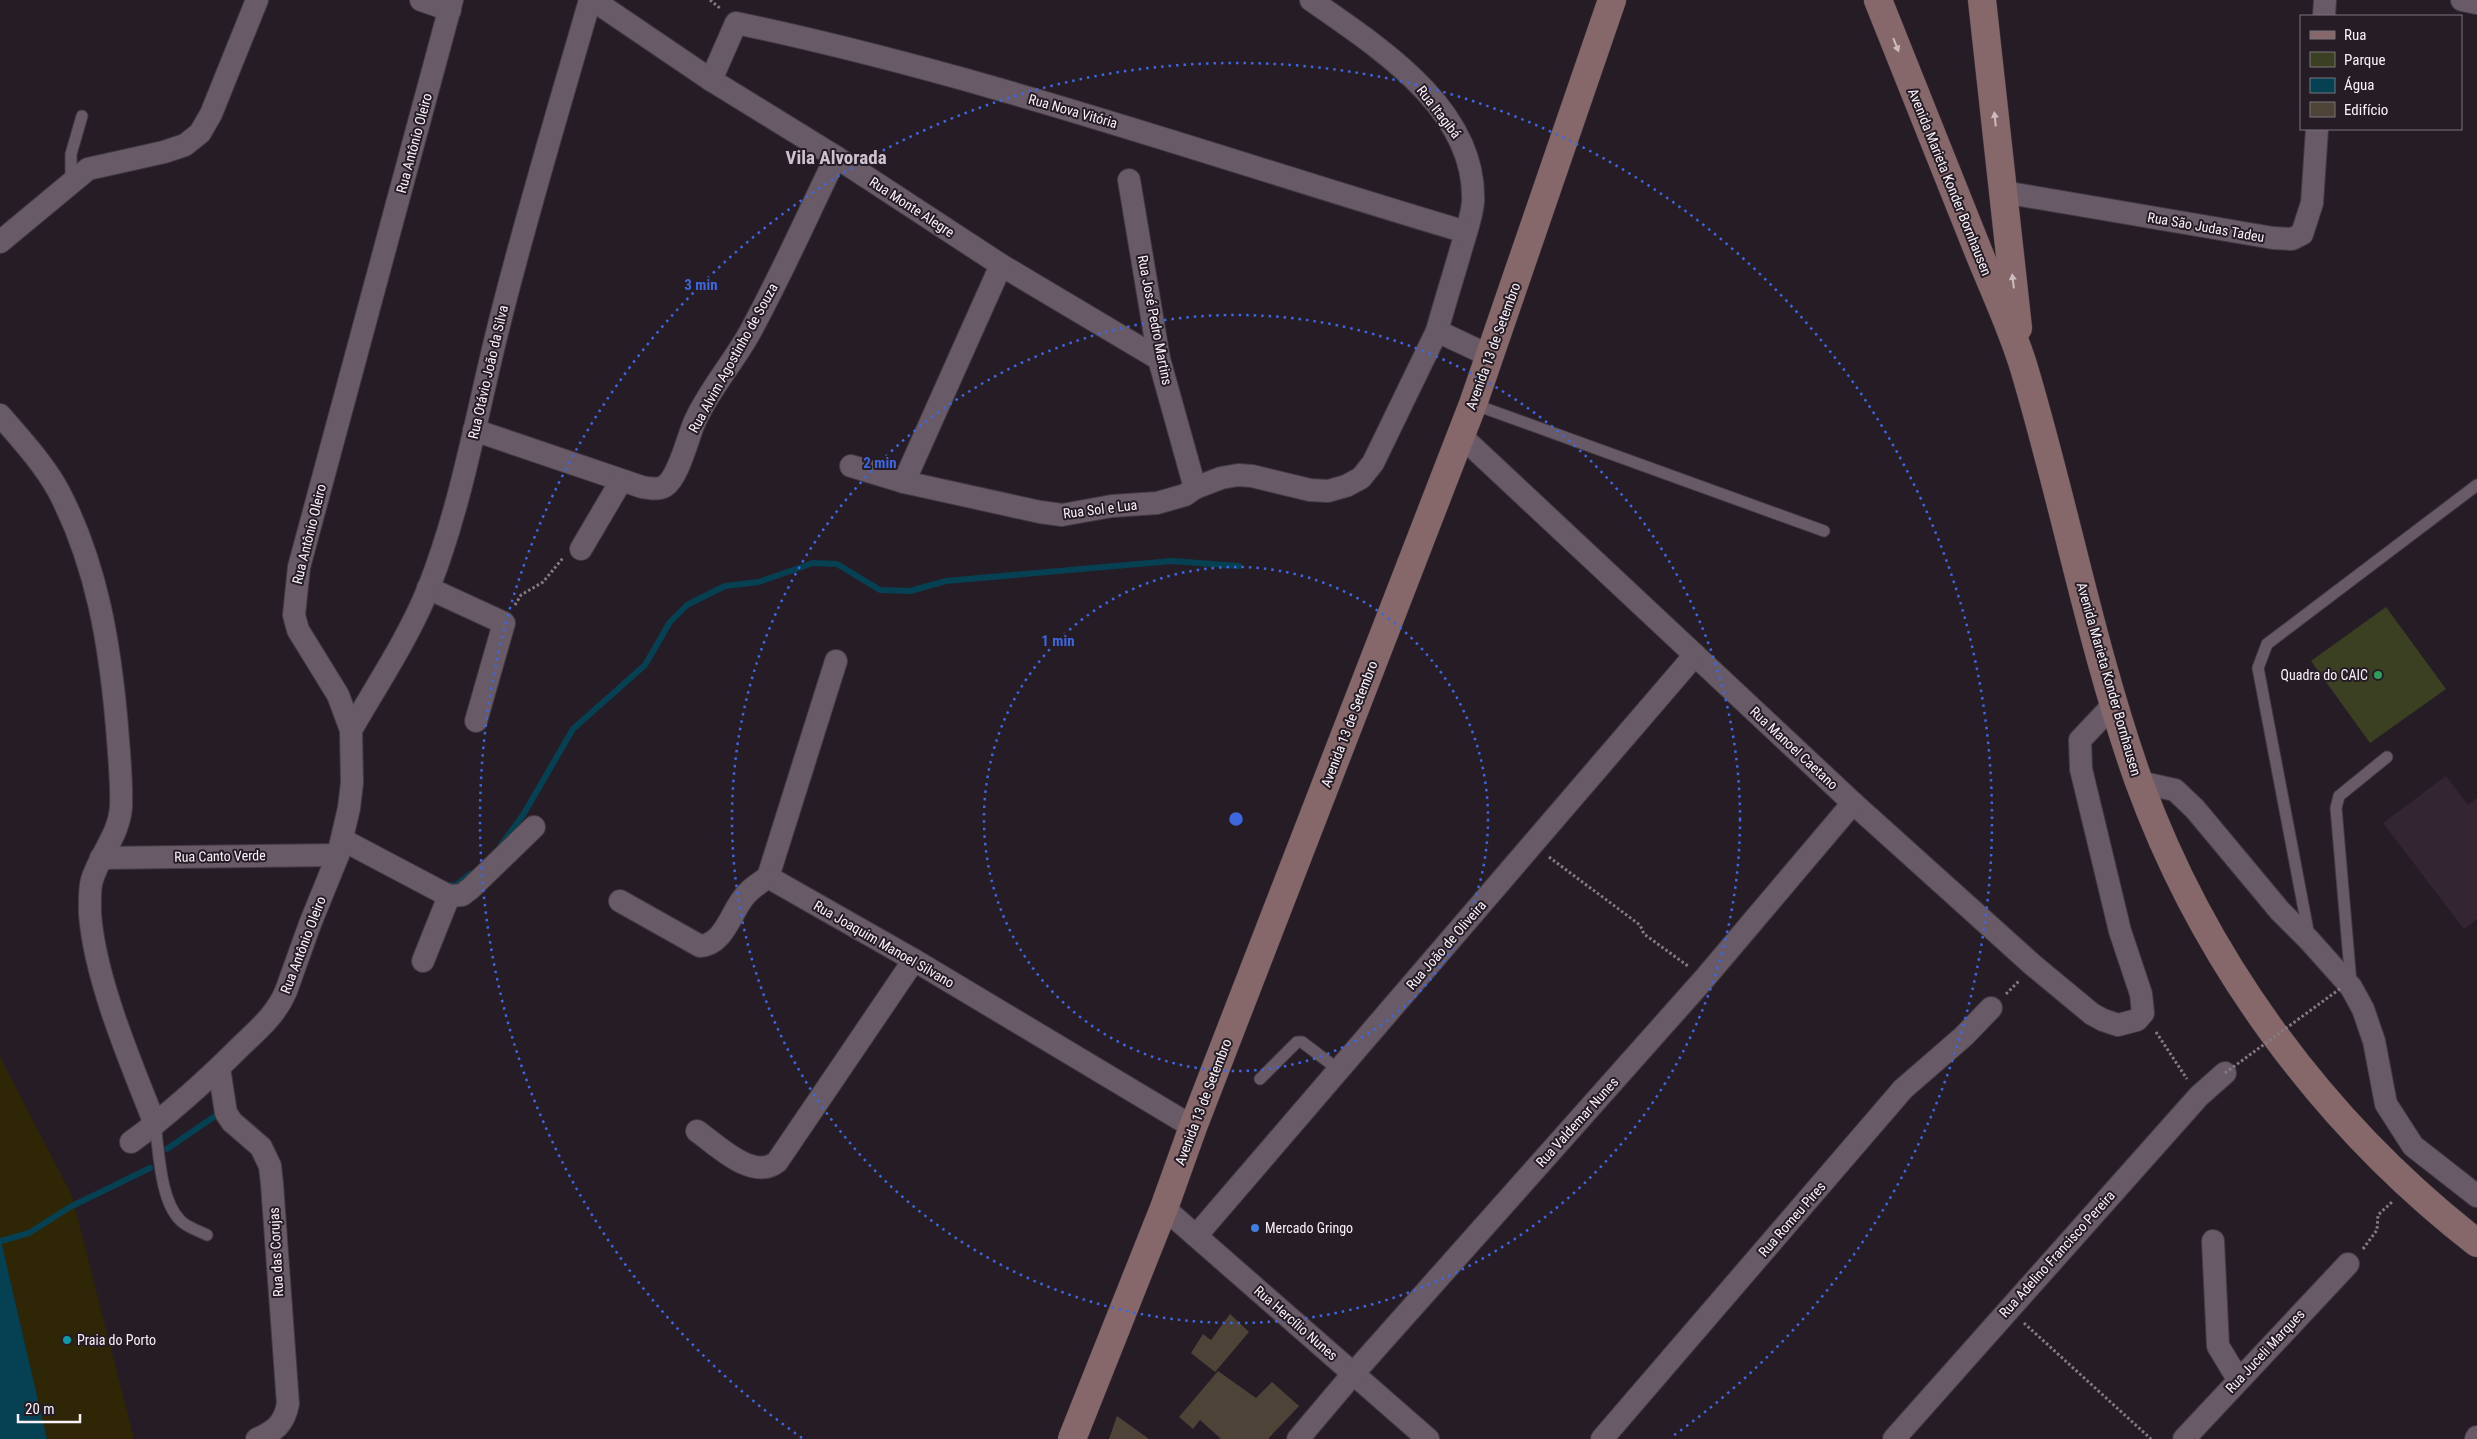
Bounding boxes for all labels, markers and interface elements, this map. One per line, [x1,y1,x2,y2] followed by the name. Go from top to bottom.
[2300,15,2462,130] legend
[2344,26,2366,44] text: Rua
[1892,38,1900,53] one-way arrow
[2344,51,2386,69] text: Parque
[2344,76,2374,94] text: Água
[1414,83,1464,141] street label: Rua Itagibá
[1905,86,1995,278] street label: Avenida Marieta Konder Bornhausen
[393,91,435,195] street label: Rua Antônio Oleiro
[1027,91,1119,131] street label: Rua Nova Vitória
[2344,101,2388,119] text: Edifício
[1991,111,1999,127] one-way arrow
[785,146,887,169] district label: Vila Alvorada
[867,174,958,241] street label: Rua Monte Alegre
[2146,209,2266,245] street label: Rua São Judas Tadeu
[1135,254,1175,386] street label: Rua José Pedro Martins
[2009,273,2017,289] one-way arrow
[684,276,718,294] text: 3 min
[685,280,781,436] street label: Rua Alvim Agostinho de Souza
[1463,280,1523,412] street label: Avenida 13 de Setembro
[465,304,511,440] street label: Rua Otávio João da Silva
[863,454,897,472] text: 2 min
[289,482,329,586] street label: Rua Antônio Oleiro
[1062,497,1138,521] street label: Rua Sol e Lua
[2074,580,2144,778] street label: Avenida Marieta Konder Bornhausen
[1041,632,1075,650] text: 1 min
[1318,659,1380,789] street label: Avenida 13 de Setembro
[2281,667,2368,683] place label: Quadra do CAIC
[2372,669,2384,681] marker: Quadra do CAIC
[1747,703,1841,793] street label: Rua Manoel Caetano
[1227,810,1245,828] centre of rings
[174,847,266,865] street label: Rua Canto Verde
[277,894,329,996] street label: Rua Antônio Oleiro
[811,897,957,991] street label: Rua Joaquim Manoel Silvano
[1403,897,1489,993] street label: Rua João de Oliveira
[1172,1037,1234,1167] street label: Avenida 13 de Setembro
[1533,1074,1621,1170] street label: Rua Valdemar Nunes
[1755,1178,1829,1260] street label: Rua Romeu Pires
[1996,1187,2118,1321] street label: Rua Adelino Francisco Pereira
[266,1207,286,1297] street label: Rua das Corujas
[1265,1220,1353,1236] place label: Mercado Gringo
[1249,1222,1261,1234] marker: Mercado Gringo
[1251,1282,1341,1364] street label: Rua Hercílio Nunes
[2222,1306,2308,1396] street label: Rua Juceli Marques
[77,1332,156,1348] place label: Praia do Porto
[61,1334,73,1346] marker: Praia do Porto
[18,1392,80,1424] scale bar
[25,1400,55,1418] text: 20 m

